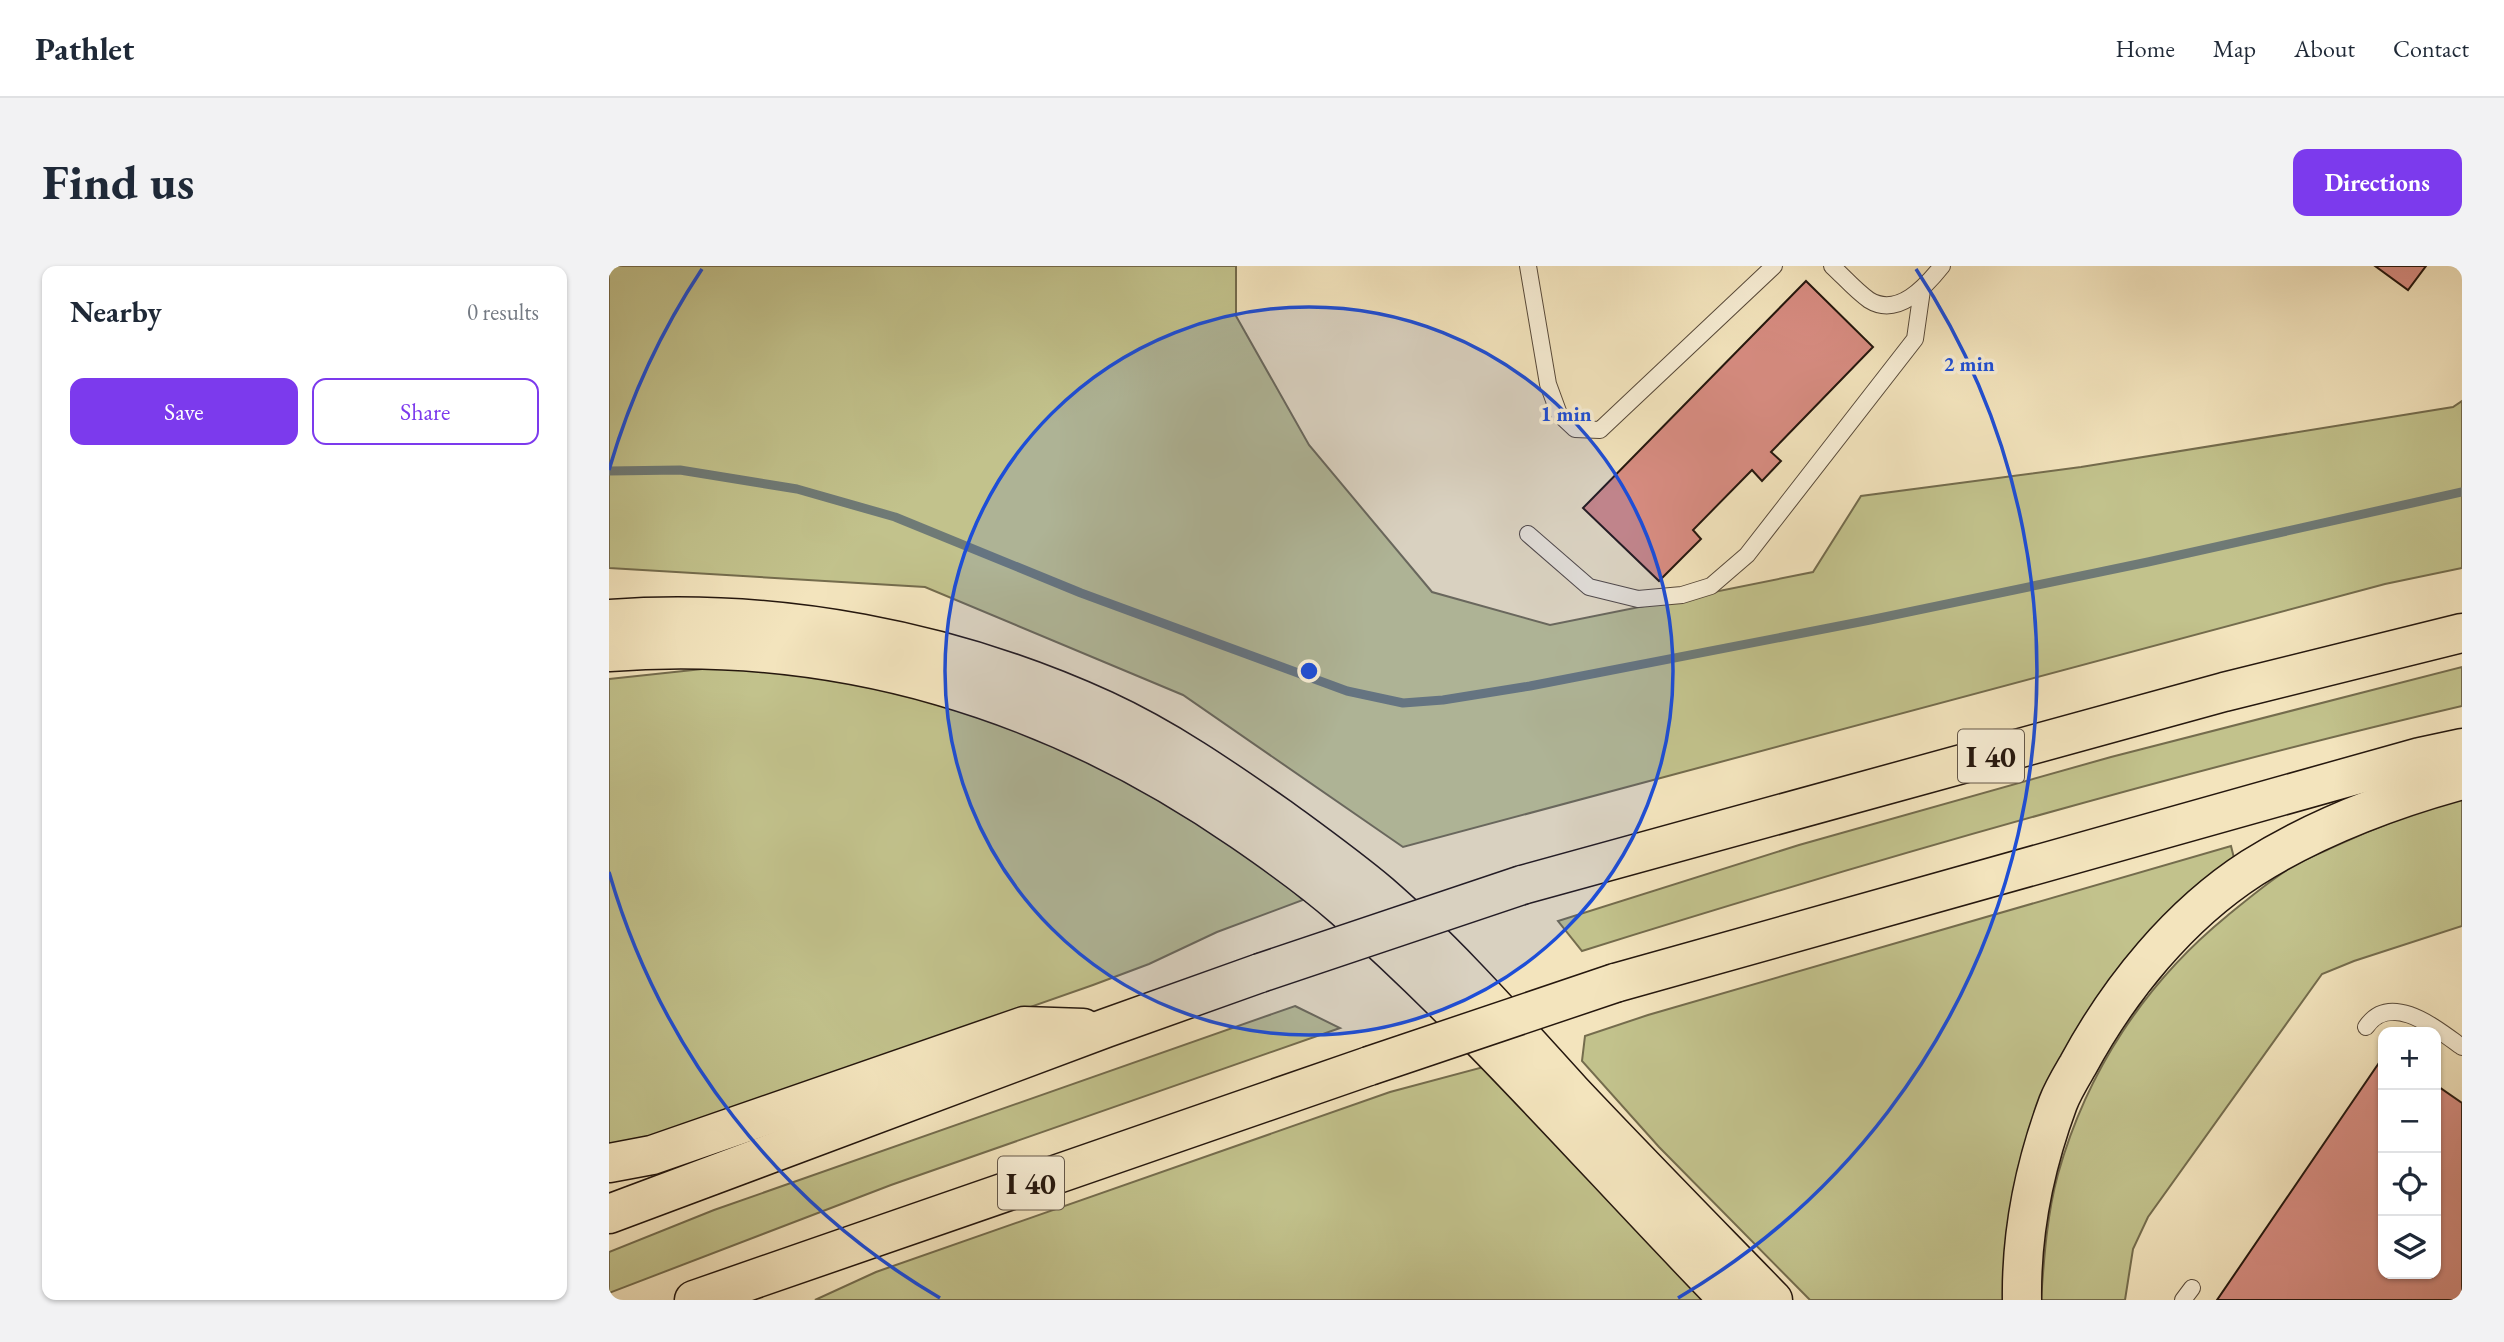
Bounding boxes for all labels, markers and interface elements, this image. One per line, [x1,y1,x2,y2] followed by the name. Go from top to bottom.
[35,27,134,70] text: Pathlet
[2115,33,2175,64] text: Home
[2213,33,2256,64] text: Map
[2294,33,2355,64] text: About
[2393,33,2469,64] text: Contact
[2293,149,2462,216] button: Directions
[42,150,194,214] text: Find us
[70,292,162,331] text: Nearby
[467,297,539,327] text: 0 results
[1943,350,1995,377] text: 2 min
[70,378,298,445] button: Save
[312,378,539,445] button: Share
[1540,400,1592,427] text: 1 min
[1297,659,1321,683] centre of rings
[1958,729,2024,782] road number: I 40
[2378,1027,2441,1279] map controls
[2378,1027,2441,1090] button: +
[2378,1090,2441,1153] button: −
[2378,1153,2441,1216] button: locate
[998,1156,1064,1210] road number: I 40
[2378,1216,2441,1279] button: layers

